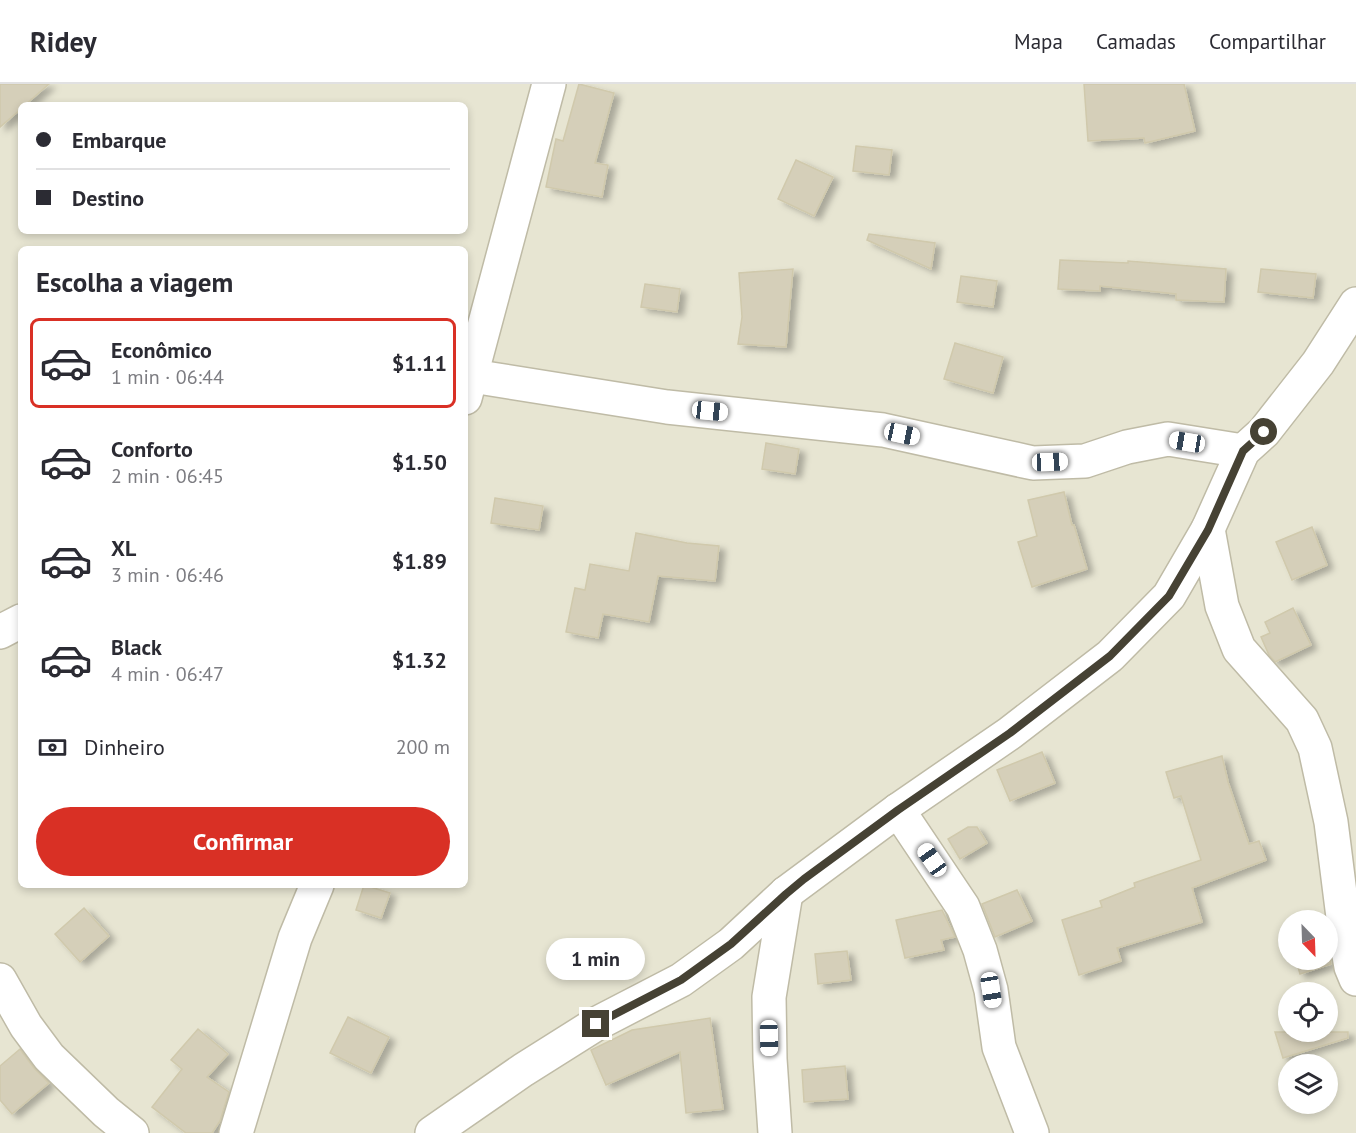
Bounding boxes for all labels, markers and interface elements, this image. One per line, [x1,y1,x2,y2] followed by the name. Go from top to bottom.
[30,23,97,60] text: Ridey
[1014,28,1063,55] text: Mapa
[1096,28,1176,55] text: Camadas
[1209,28,1326,55] text: Compartilhar
[72,126,166,154] text: Embarque
[72,184,144,212] text: Destino
[36,265,233,299] text: Escolha a viagem
[39,336,93,390] icon: car
[111,336,212,364] text: Econômico
[392,349,447,377] text: $1.11
[111,364,224,390] text: 1 min · 06:44
[691,400,729,422] car
[1250,418,1277,445] route start
[883,421,921,447] car
[1168,430,1206,454] car
[39,435,93,489] icon: car
[111,435,193,463] text: Conforto
[392,448,447,476] text: $1.50
[1032,452,1068,472] car
[111,463,224,489] text: 2 min · 06:45
[39,534,93,588] icon: car
[111,534,136,562] text: XL
[392,547,447,575] text: $1.89
[111,562,224,588] text: 3 min · 06:46
[39,633,93,687] icon: car
[111,633,162,661] text: Black
[392,646,447,674] text: $1.32
[111,661,224,687] text: 4 min · 06:47
[36,731,69,764] icon: cash
[84,733,165,761] text: Dinheiro
[396,734,450,760] text: 200 m
[36,807,450,876] button: Confirmar
[914,840,950,880] car
[1278,910,1338,970] north arrow
[1278,910,1338,1114] map controls
[546,937,646,979] callout: 1 min
[571,946,620,972] text: 1 min
[979,971,1003,1009] car
[1278,982,1338,1042] button: locate
[582,1010,609,1037] route end
[760,1020,778,1056] car
[1278,1054,1338,1114] button: layers

